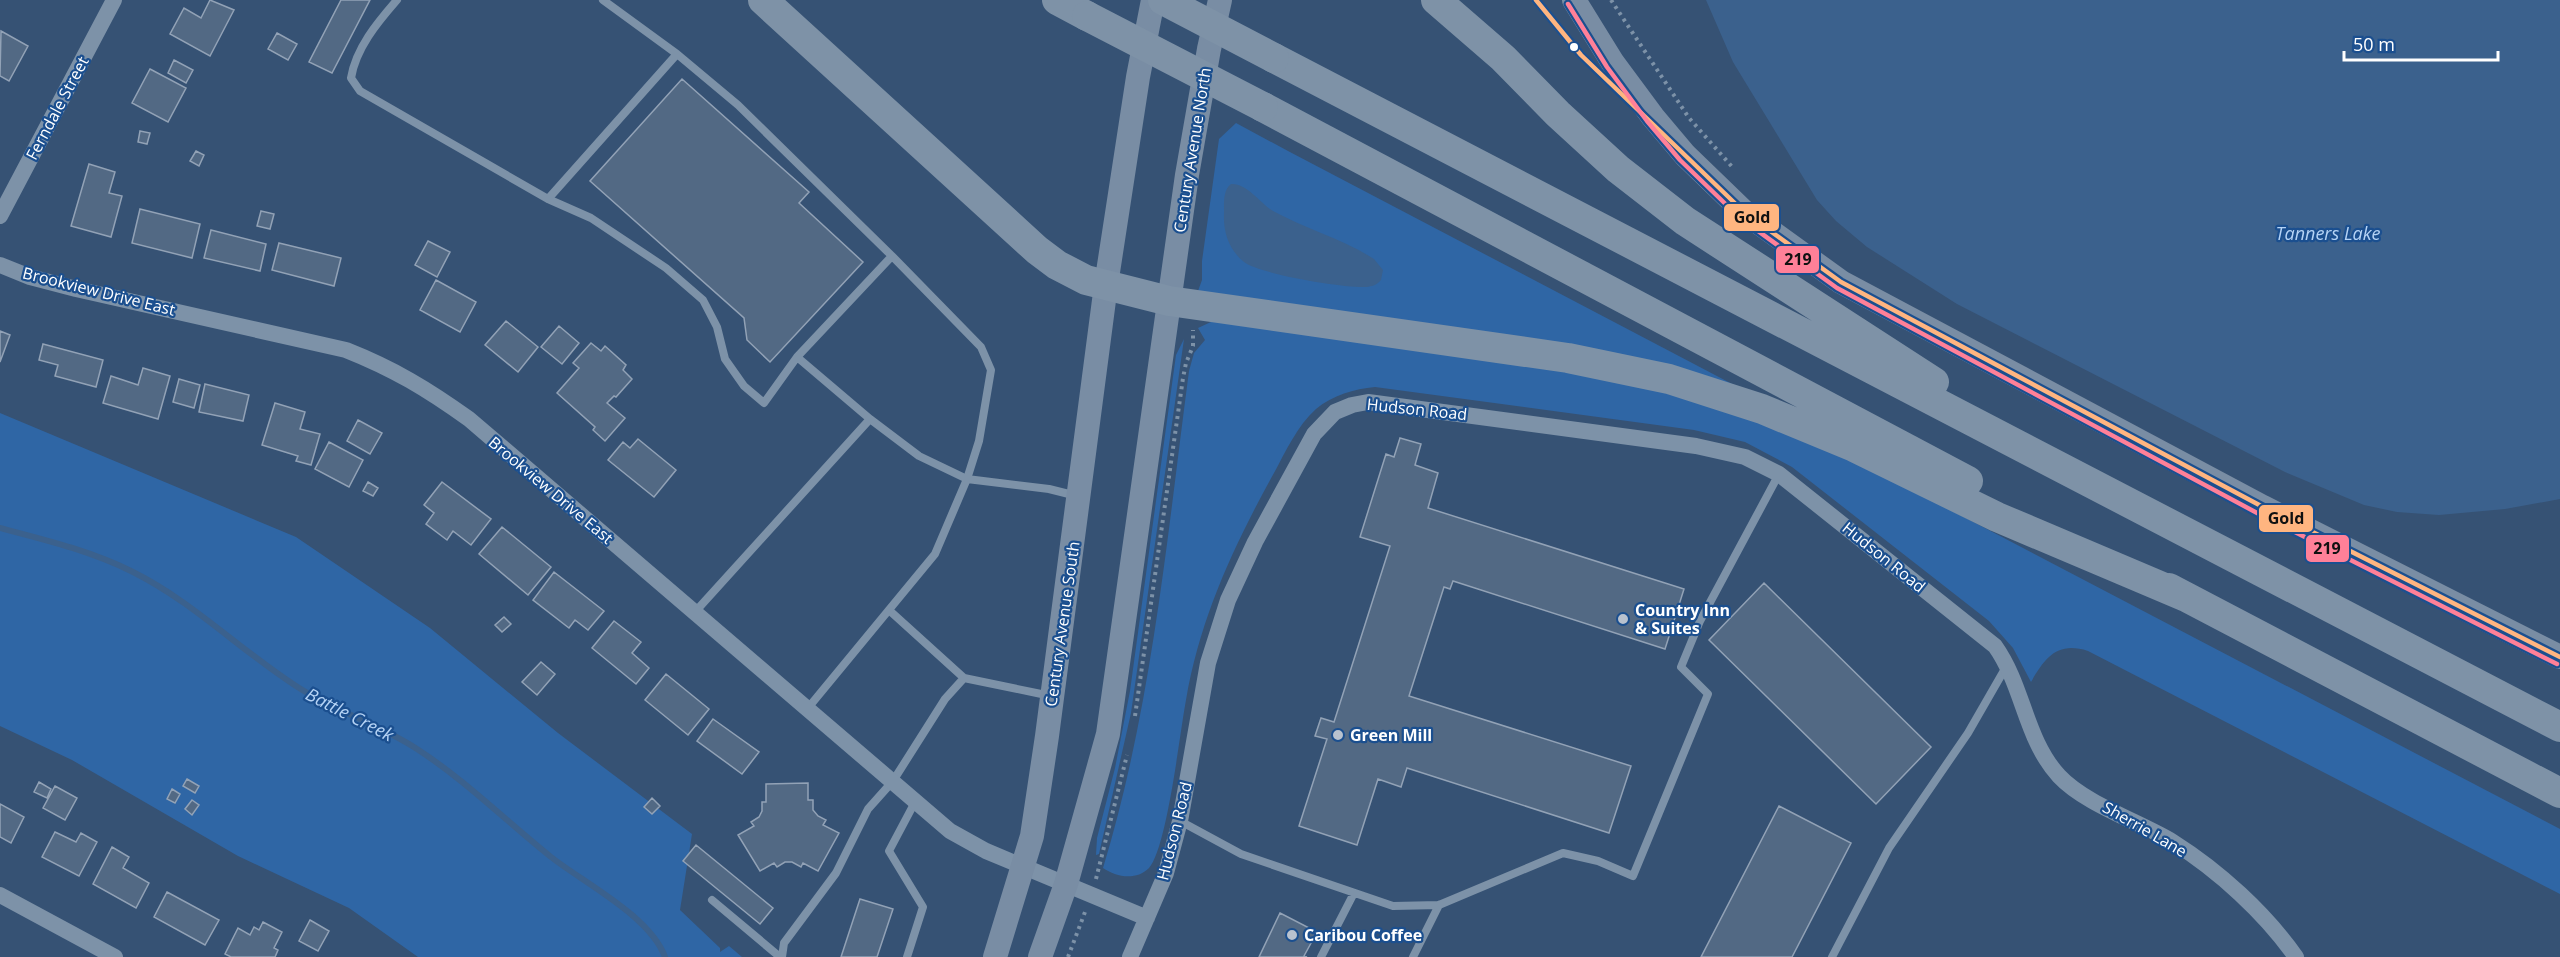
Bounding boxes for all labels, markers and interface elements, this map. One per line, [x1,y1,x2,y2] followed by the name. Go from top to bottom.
[2344,24,2498,62] scale bar
[2353,32,2395,56] text: 50 m
[1568,41,1580,53] unlabelled marker
[20,52,94,164] street label: Ferndale Street
[1168,66,1216,234] street label: Century Avenue North
[1723,203,1780,232] line badge: Gold
[1734,206,1770,228] text: Gold
[2276,221,2381,245] water label: Tanners Lake
[1775,245,1820,274] line badge: 219
[1784,248,1812,270] text: 219
[20,261,178,321] street label: Brookview Drive East
[1366,393,1468,425] street label: Hudson Road
[484,431,618,549] street label: Brookview Drive East
[2258,504,2314,533] line badge: Gold
[2268,507,2304,529] text: Gold
[1838,517,1930,597] street label: Hudson Road
[2305,534,2350,563] line badge: 219
[2313,537,2341,559] text: 219
[1040,540,1084,708] street label: Century Avenue South
[1635,599,1730,639] place label: Country Inn & Suites
[1616,612,1630,626] marker: Country Inn & Suites
[302,682,399,747] water label: Battle Creek
[1350,724,1432,746] place label: Green Mill
[1331,728,1345,742] marker: Green Mill
[1151,779,1197,883] street label: Hudson Road
[2099,796,2191,862] street label: Sherrie Lane
[1304,924,1422,946] place label: Caribou Coffee
[1285,928,1299,942] marker: Caribou Coffee

